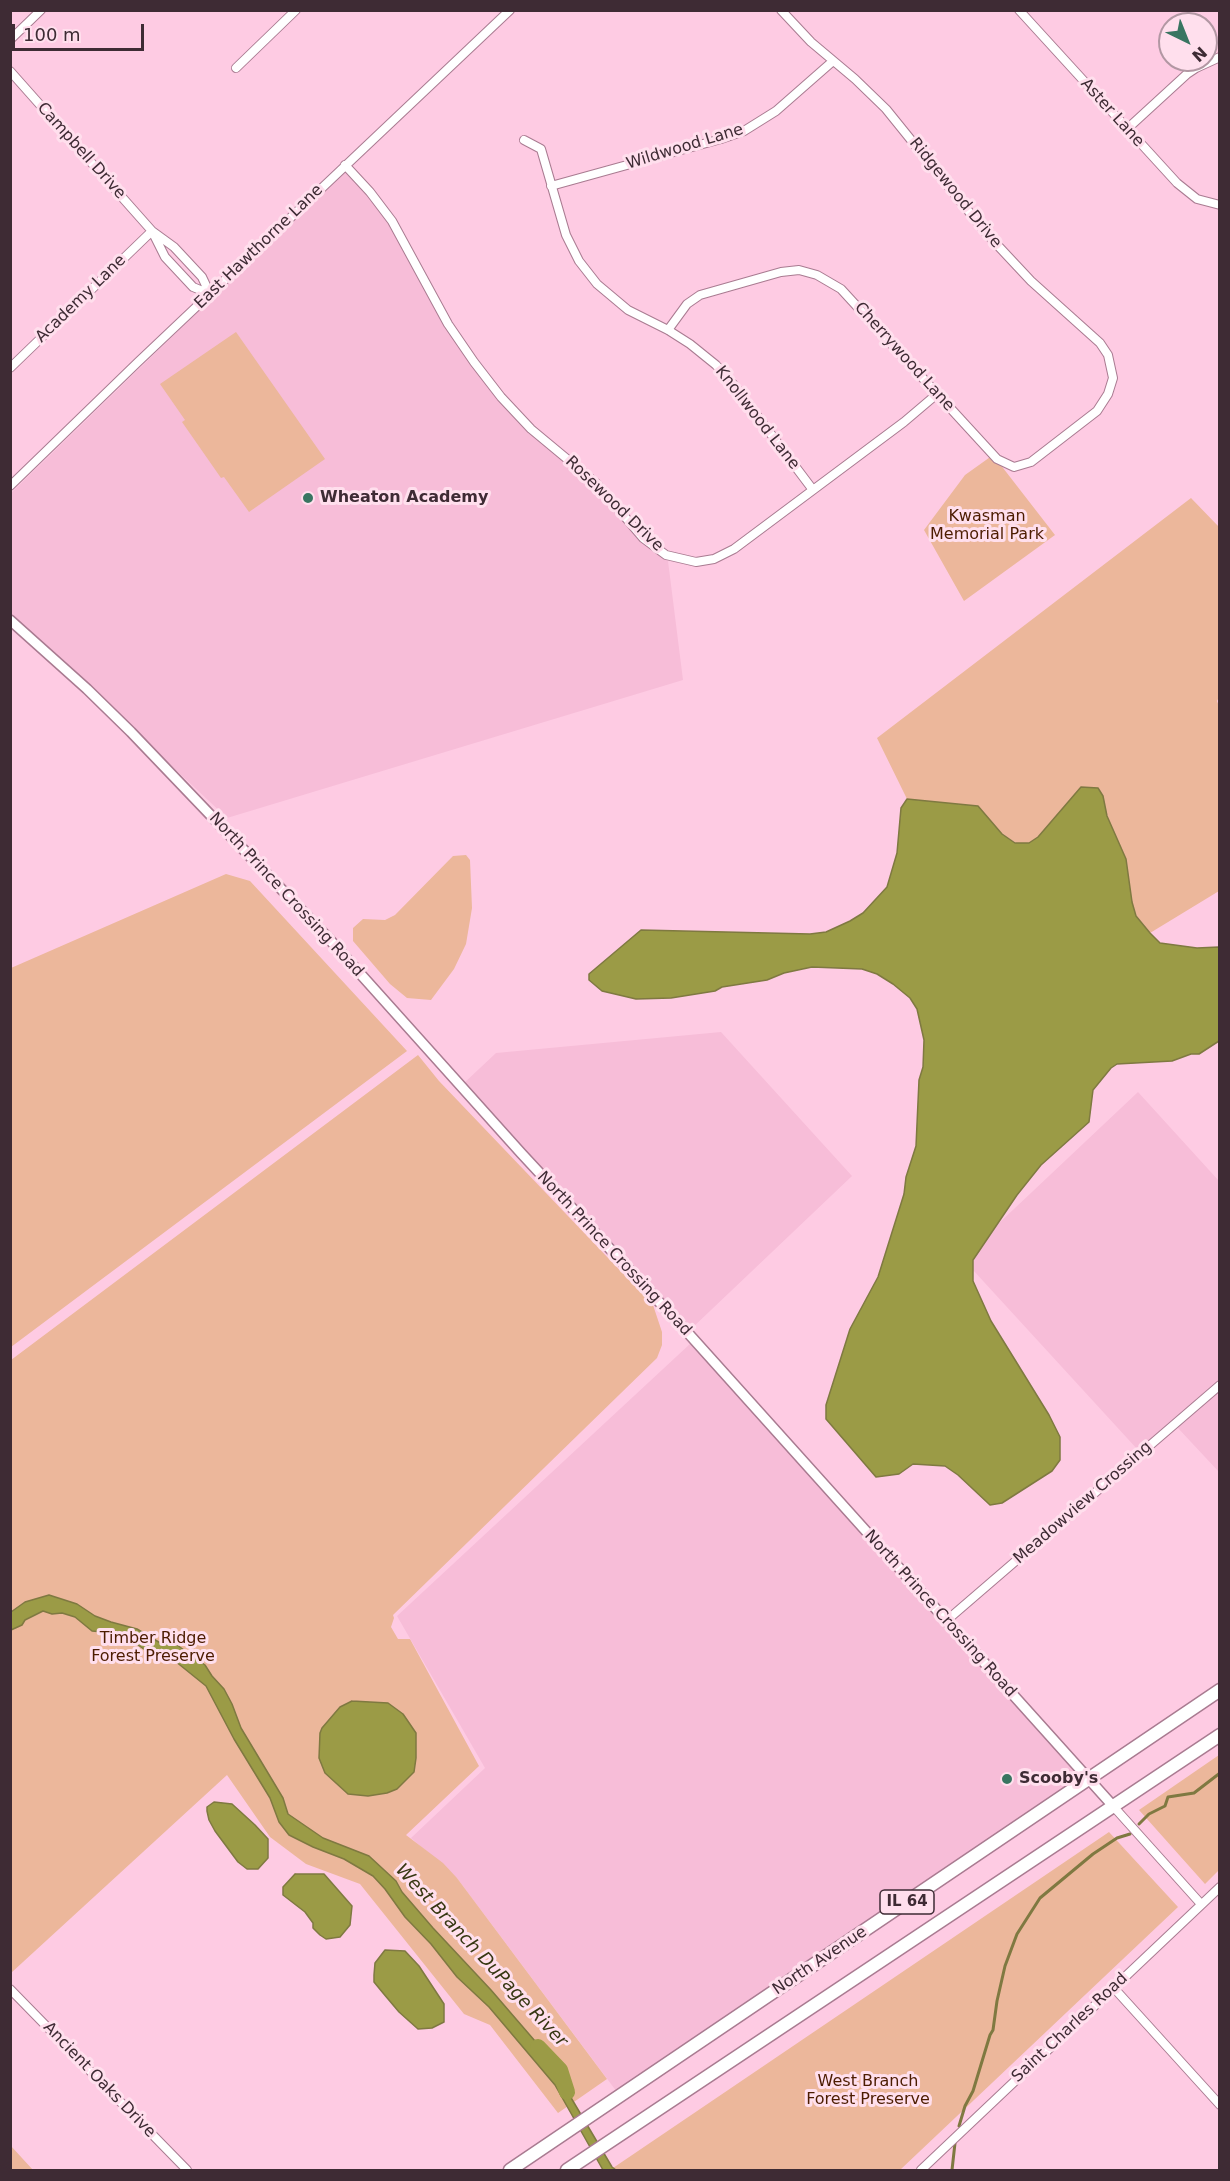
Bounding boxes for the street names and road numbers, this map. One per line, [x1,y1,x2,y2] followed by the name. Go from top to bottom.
[1076,75,1148,151] street label: Aster Lane
[33,99,129,203] street label: Campbell Drive
[624,120,746,174] street label: Wildwood Lane
[905,134,1005,252] street label: Ridgewood Drive
[191,181,327,313] street label: East Hawthorne Lane
[32,251,130,347] street label: Academy Lane
[850,299,958,415] street label: Cherrywood Lane
[711,362,803,474] street label: Knollwood Lane
[561,452,667,556] street label: Rosewood Drive
[205,809,367,981] street label: North Prince Crossing Road
[533,1168,695,1340] street label: North Prince Crossing Road
[1010,1438,1156,1568] street label: Meadowview Crossing
[860,1527,1020,1701] street label: North Prince Crossing Road
[880,1890,934,1914] road number: IL 64
[769,1922,871,2000] street label: North Avenue
[1008,1969,1132,2087] street label: Saint Charles Road
[39,2018,159,2142] street label: Ancient Oaks Drive

